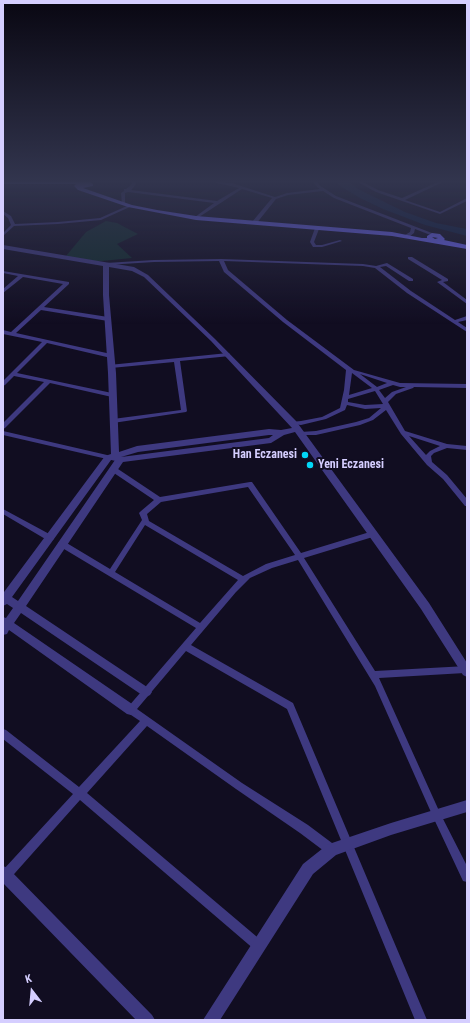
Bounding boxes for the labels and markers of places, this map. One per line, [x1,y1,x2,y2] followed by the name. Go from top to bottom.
[233,448,297,462] place label: Han Eczanesi
[300,450,310,460] marker: Han Eczanesi
[318,458,384,472] place label: Yeni Eczanesi
[305,460,315,470] marker: Yeni Eczanesi

